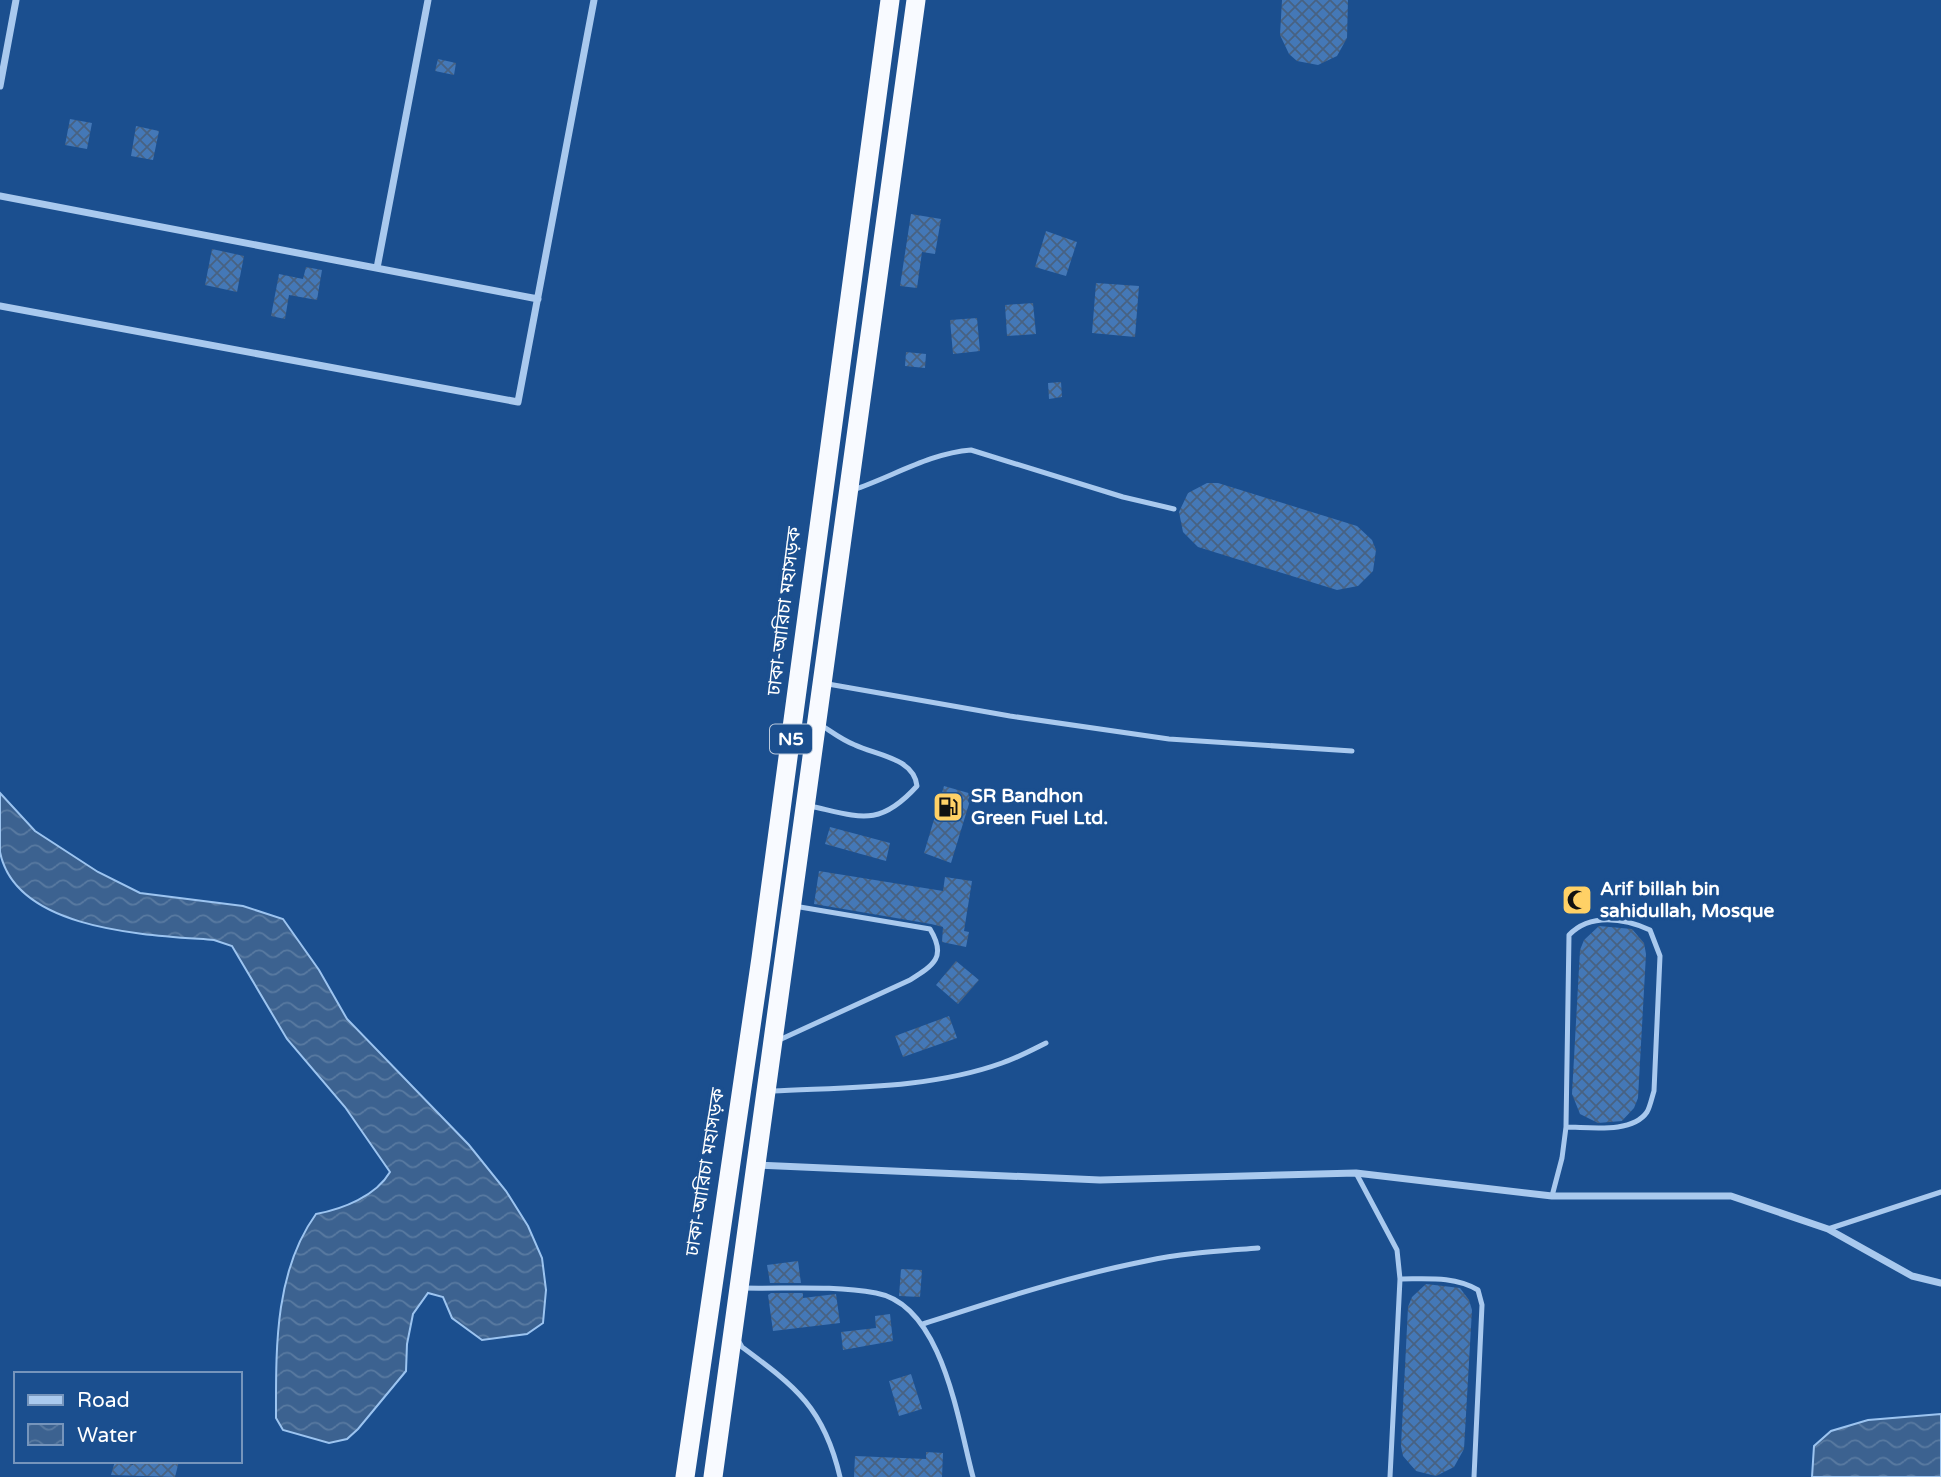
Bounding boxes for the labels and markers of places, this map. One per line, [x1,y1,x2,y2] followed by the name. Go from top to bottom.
[971,785,1108,829] place label: SR Bandhon Green Fuel Ltd.
[931,790,965,824] fuel station icon: SR Bandhon Green Fuel Ltd.
[1600,878,1775,923] place label: Arif billah bin sahidullah, Mosque
[1560,883,1594,917] mosque icon: Arif billah bin sahidullah, Mosque

